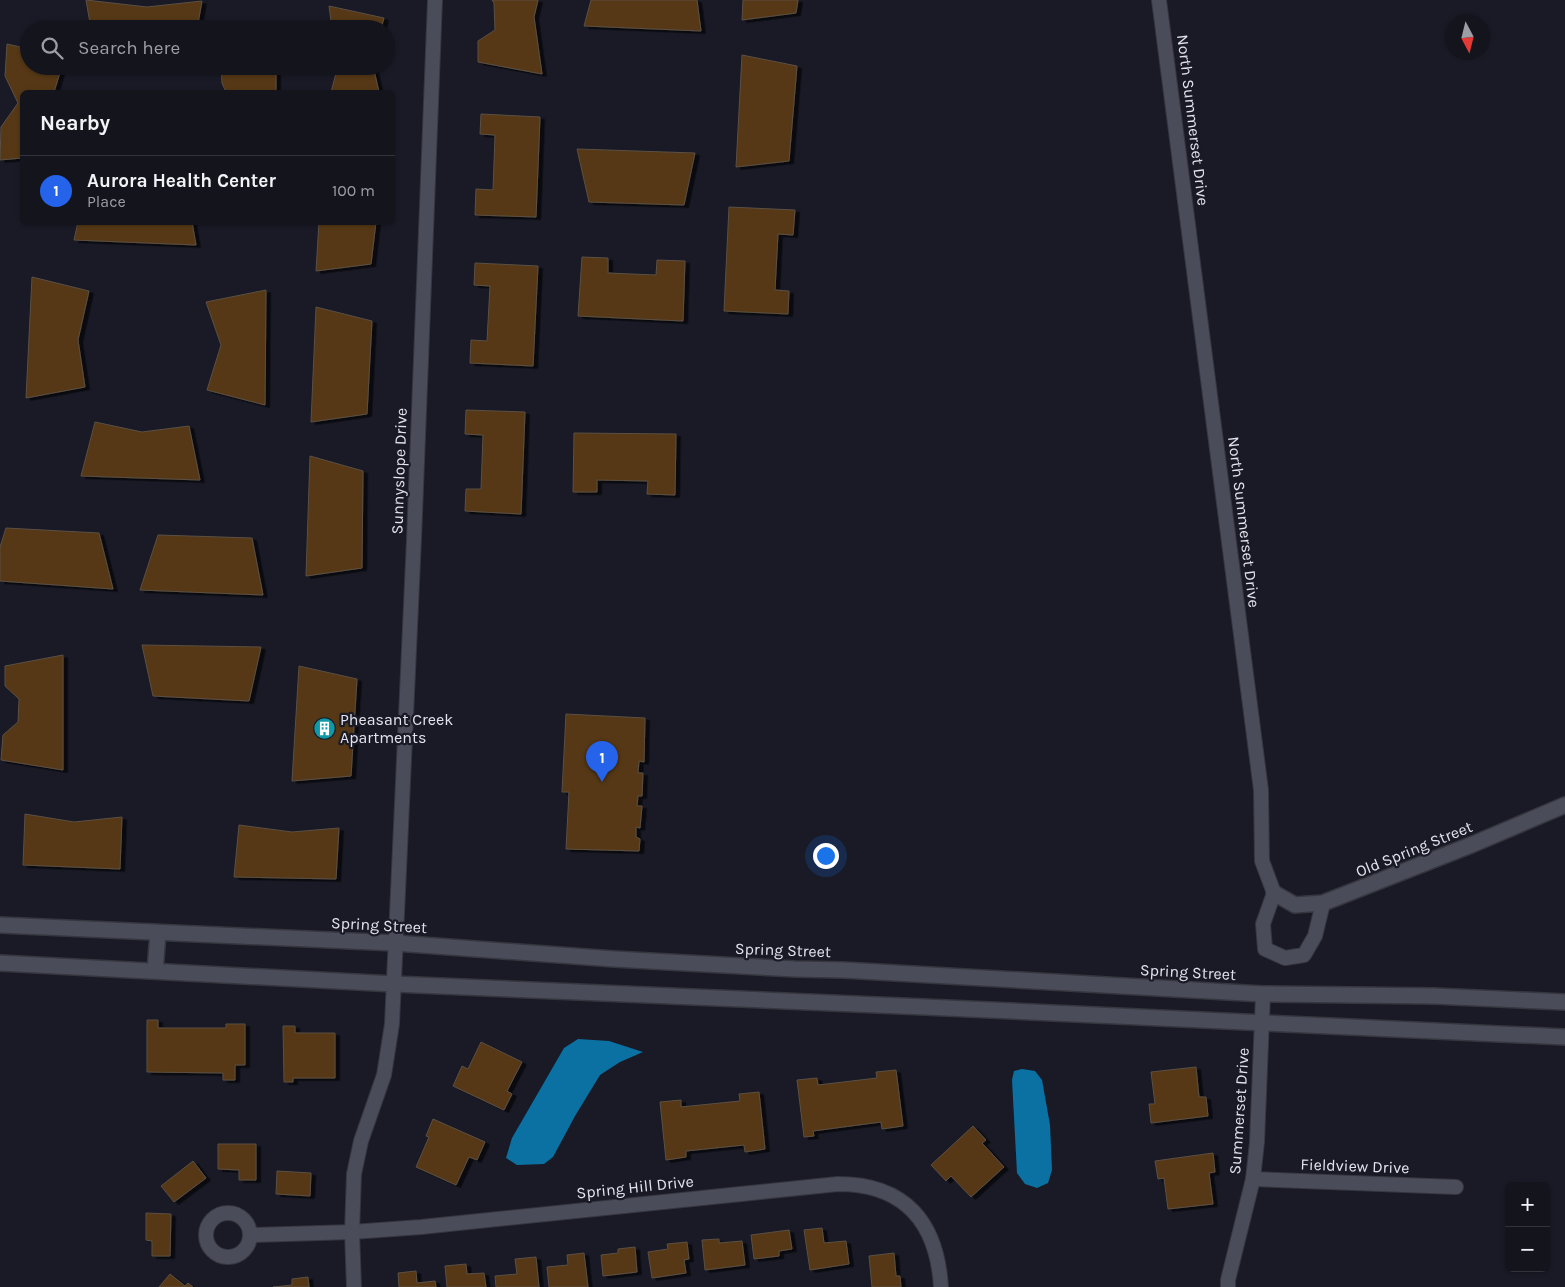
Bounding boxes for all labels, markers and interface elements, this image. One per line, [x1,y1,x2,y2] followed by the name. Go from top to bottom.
[1445,15,1490,60] north arrow
[20,20,395,75] search box
[1173,33,1213,207] street label: North Summerset Drive
[38,34,66,62] icon: search
[78,37,180,59] text: Search here
[40,111,110,135] text: Nearby
[87,170,276,192] text: Aurora Health Center
[53,181,59,200] text: 1
[332,181,375,200] text: 100 m
[87,192,126,211] text: Place
[387,407,411,535] street label: Sunnyslope Drive
[1224,435,1264,609] street label: North Summerset Drive
[340,710,453,747] place label: Pheasant Creek Apartments
[312,716,336,740] building icon: Pheasant Creek Apartments
[586,741,618,782] pin: 1
[1353,817,1475,881] street label: Old Spring Street
[813,843,839,869] your location
[331,913,427,937] street label: Spring Street
[735,939,831,961] street label: Spring Street
[1140,960,1236,984] street label: Spring Street
[1225,1047,1253,1175] street label: Summerset Drive
[1300,1155,1410,1177] street label: Fieldview Drive
[576,1171,694,1203] street label: Spring Hill Drive
[1505,1182,1550,1272] map controls
[1505,1182,1550,1227] button: +
[1505,1227,1550,1272] button: −

